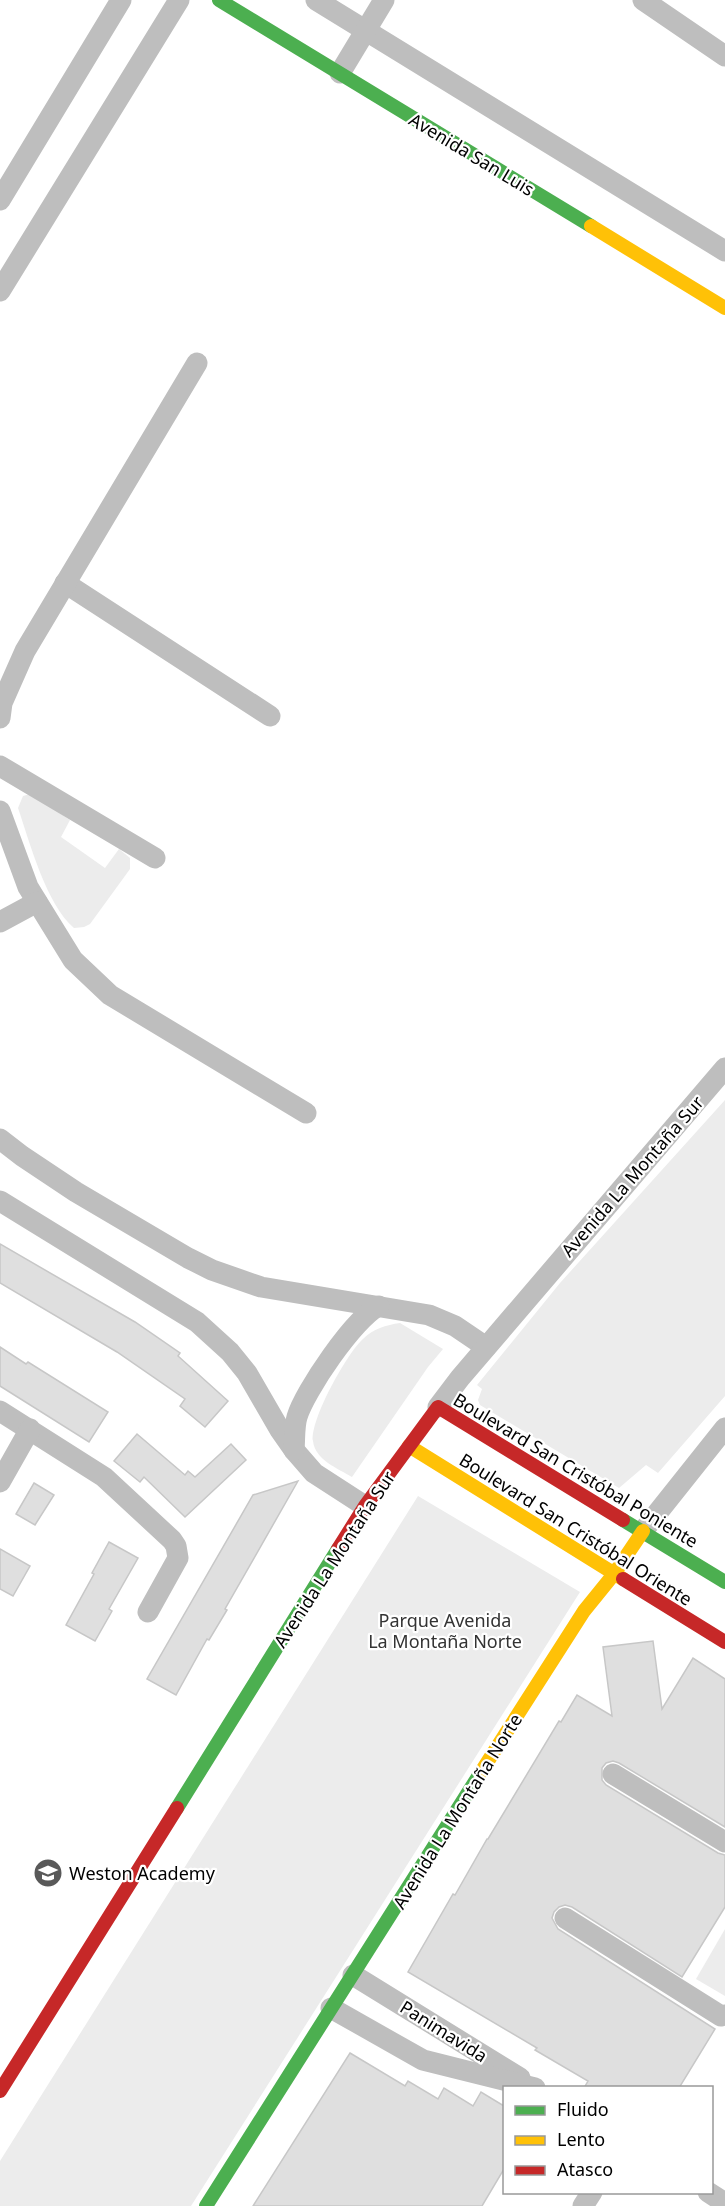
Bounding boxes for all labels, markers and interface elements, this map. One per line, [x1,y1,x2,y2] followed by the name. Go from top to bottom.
[405,107,539,201] street label: Avenida San Luis
[555,1090,709,1262] street label: Avenida La Montaña Sur
[449,1387,703,1553] street label: Boulevard San Cristóbal Poniente
[455,1447,697,1611] street label: Boulevard San Cristóbal Oriente
[268,1466,400,1652] street label: Avenida La Montaña Sur
[368,1608,522,1653] park label: Parque Avenida La Montaña Norte
[387,1709,527,1913] street label: Avenida La Montaña Norte
[32,1857,64,1889] school or university icon: Weston Academy
[69,1861,216,1885] place label: Weston Academy
[396,1995,492,2067] street label: Panimavida
[503,2086,713,2194] legend
[557,2097,609,2121] text: Fluido
[557,2127,605,2151] text: Lento
[557,2157,613,2181] text: Atasco

